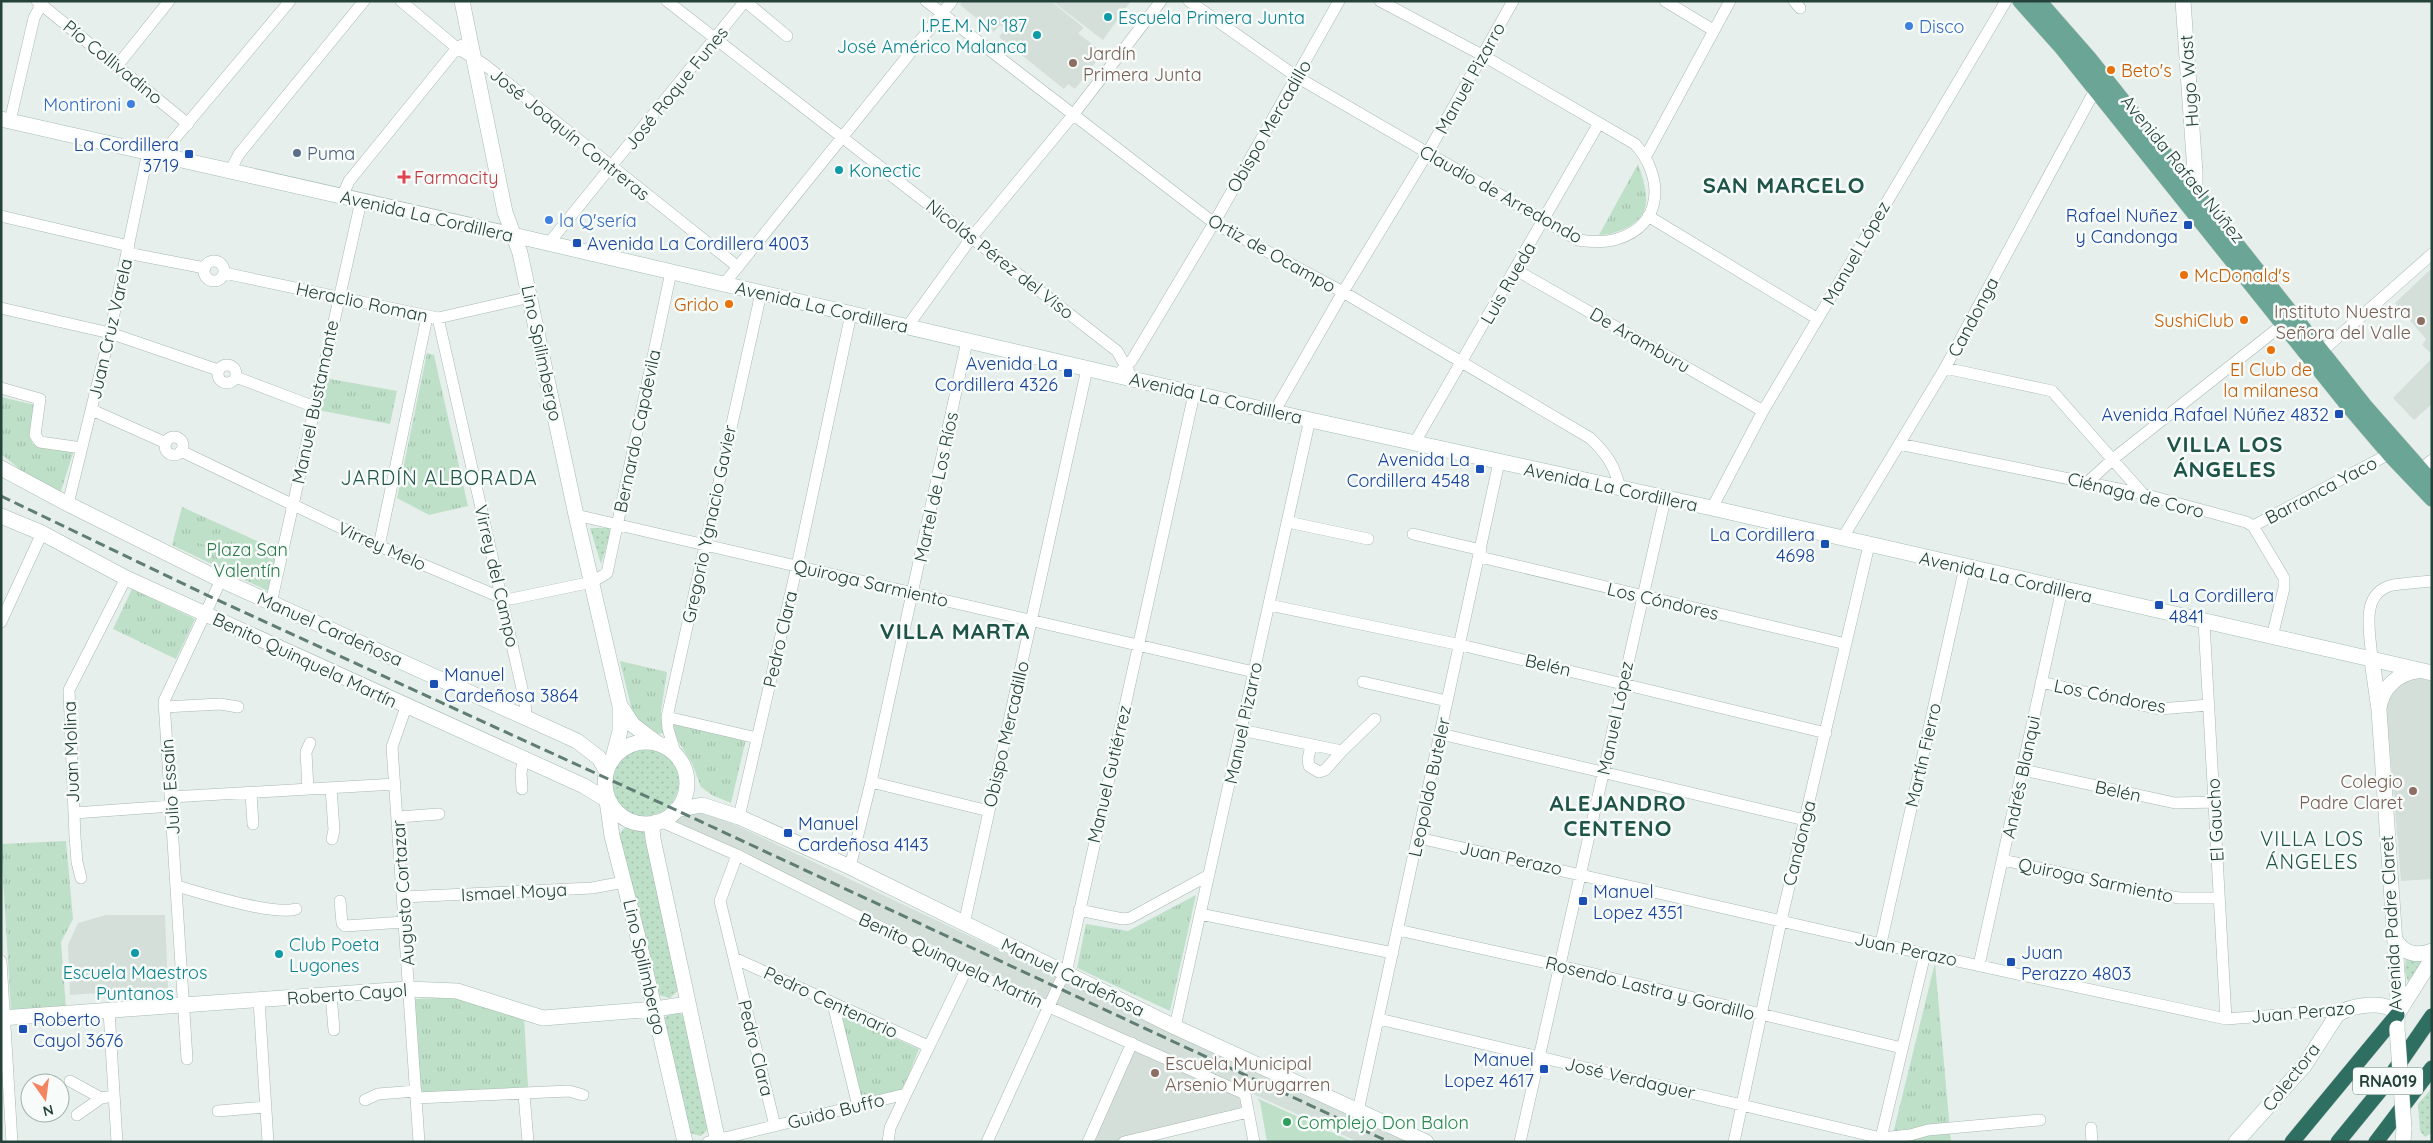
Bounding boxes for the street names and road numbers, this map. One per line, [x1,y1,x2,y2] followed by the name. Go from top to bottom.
[59,15,167,109] street label: Pío Collivadino
[1430,18,1510,138] street label: Manuel Pizarro
[619,21,733,155] street label: José Roque Funes
[2174,34,2204,128] street label: Hugo Wast
[1222,56,1316,196] street label: Obispo Mercadillo
[485,62,655,206] street label: José Joaquín Contreras
[2116,90,2250,248] street label: Avenida Rafael Núñez
[1416,140,1586,248] street label: Claudio de Arredondo
[338,185,516,247] street label: Avenida La Cordillera
[921,194,1079,324] street label: Nicolás Pérez del Viso
[1817,197,1895,309] street label: Manuel López
[1204,208,1340,298] street label: Ortiz de Ocampo
[1475,238,1541,328] street label: Luis Rueda
[83,256,137,402] street label: Juan Cruz Varela
[1942,273,2004,361] street label: Candonga
[733,276,911,338] street label: Avenida La Cordillera
[294,277,430,327] street label: Heraclio Roman
[516,283,568,423] street label: Lino Spilimbergo
[1586,302,1694,378] street label: De Aramburu
[286,318,344,486] street label: Manuel Bustamante
[608,347,666,515] street label: Bernardo Capdevila
[1127,367,1305,429] street label: Avenida La Cordillera
[909,410,963,564] street label: Martel de Los Ríos
[677,423,741,625] street label: Gregorio Ygnacio Gavier
[2261,451,2381,529] street label: Barranca Yaco
[1522,457,1700,517] street label: Avenida La Cordillera
[2065,467,2207,523] street label: Ciénaga de Coro
[469,503,525,649] street label: Virrey del Campo
[334,516,430,576] street label: Virrey Melo
[1917,546,2095,608] street label: Avenida La Cordillera
[791,554,951,612] street label: Quiroga Sarmiento
[1605,577,1721,625] street label: Los Cóndores
[254,587,406,671] street label: Manuel Cardeñosa
[758,588,802,690] street label: Pedro Clara
[209,607,401,713] street label: Benito Quinquela Martín
[1523,649,1573,681] street label: Belén
[978,659,1034,809] street label: Obispo Mercadillo
[1592,659,1638,777] street label: Manuel López
[1219,660,1267,786] street label: Manuel Pizarro
[2052,674,2168,718] street label: Los Cóndores
[58,701,84,803] street label: Juan Molina
[1900,701,1946,809] street label: Martín Fierro
[1082,703,1136,845] street label: Manuel Gutiérrez
[1997,713,2045,841] street label: Andrés Blanqui
[1403,715,1455,859] street label: Leopoldo Buteler
[155,738,185,836] street label: Julio Essaín
[2093,775,2143,807] street label: Belén
[2201,778,2229,862] street label: El Gaucho
[1777,798,1821,888] street label: Candonga
[386,819,420,967] street label: Augusto Cortazar
[2375,835,2407,1011] street label: Avenida Padre Claret
[1458,836,1564,880] street label: Juan Perazo
[2016,852,2176,908] street label: Quiroga Sarmiento
[460,878,568,906] street label: Ismael Moya
[618,897,672,1037] street label: Lino Spilimbergo
[855,907,1047,1013] street label: Benito Quinquela Martín
[1853,927,1959,971] street label: Juan Perazo
[998,932,1148,1022] street label: Manuel Cardeñosa
[1543,951,1757,1025] street label: Rosendo Lastra y Gordillo
[760,961,902,1043] street label: Pedro Centenario
[286,978,408,1010] street label: Roberto Cayol
[2250,996,2356,1028] street label: Juan Perazo
[733,997,779,1099] street label: Pedro Clara
[2257,1038,2325,1116] street label: Colectora
[1563,1052,1698,1104] street label: José Verdaguer
[2353,1068,2423,1094] road number: RNA019
[785,1088,887,1134] street label: Guido Buffo

